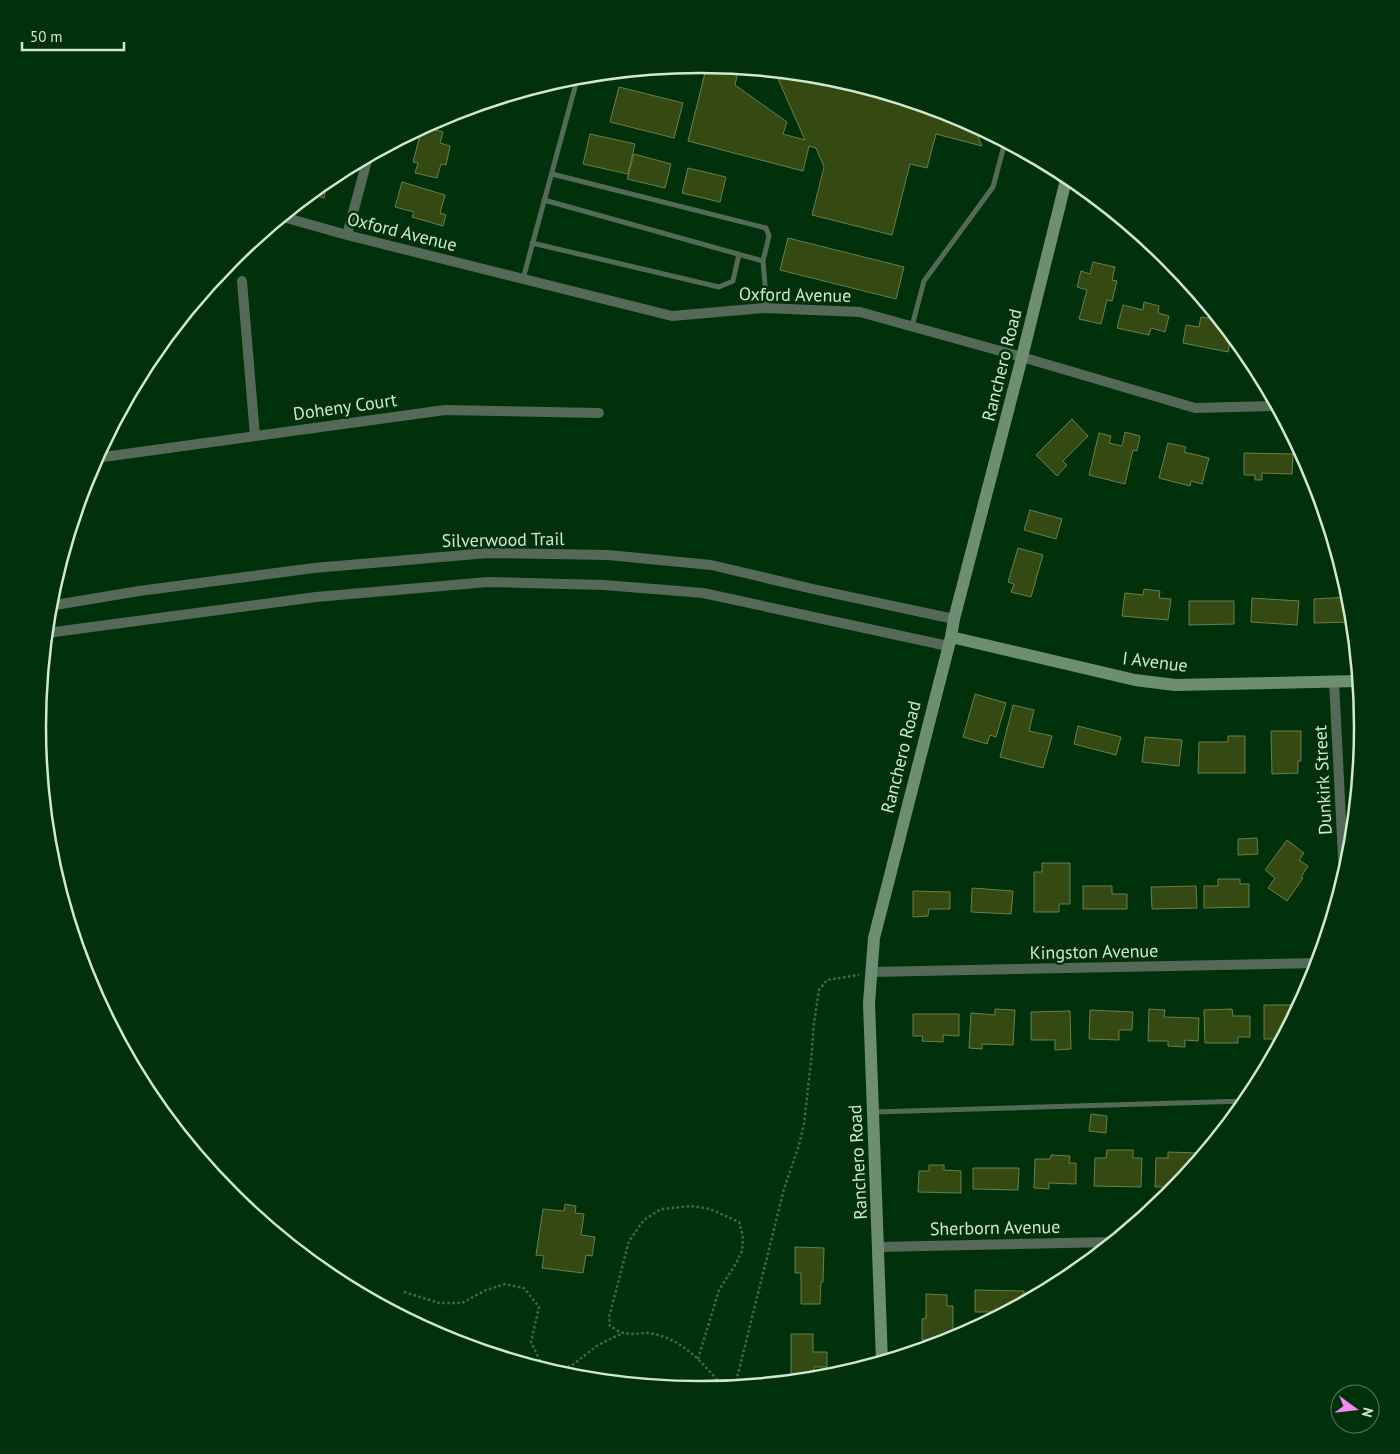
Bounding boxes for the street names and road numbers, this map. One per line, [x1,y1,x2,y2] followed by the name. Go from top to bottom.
[345,207,459,256] street label: Oxford Avenue
[739,282,851,307] street label: Oxford Avenue
[976,306,1027,423] street label: Ranchero Road
[292,388,398,425] street label: Doheny Court
[441,527,565,552] street label: Silverwood Trail
[1121,646,1189,677] street label: I Avenue
[875,698,926,815] street label: Ranchero Road
[1308,725,1337,835] street label: Dunkirk Street
[1029,939,1159,964] street label: Kingston Avenue
[843,1104,872,1220] street label: Ranchero Road
[930,1215,1060,1240] street label: Sherborn Avenue

